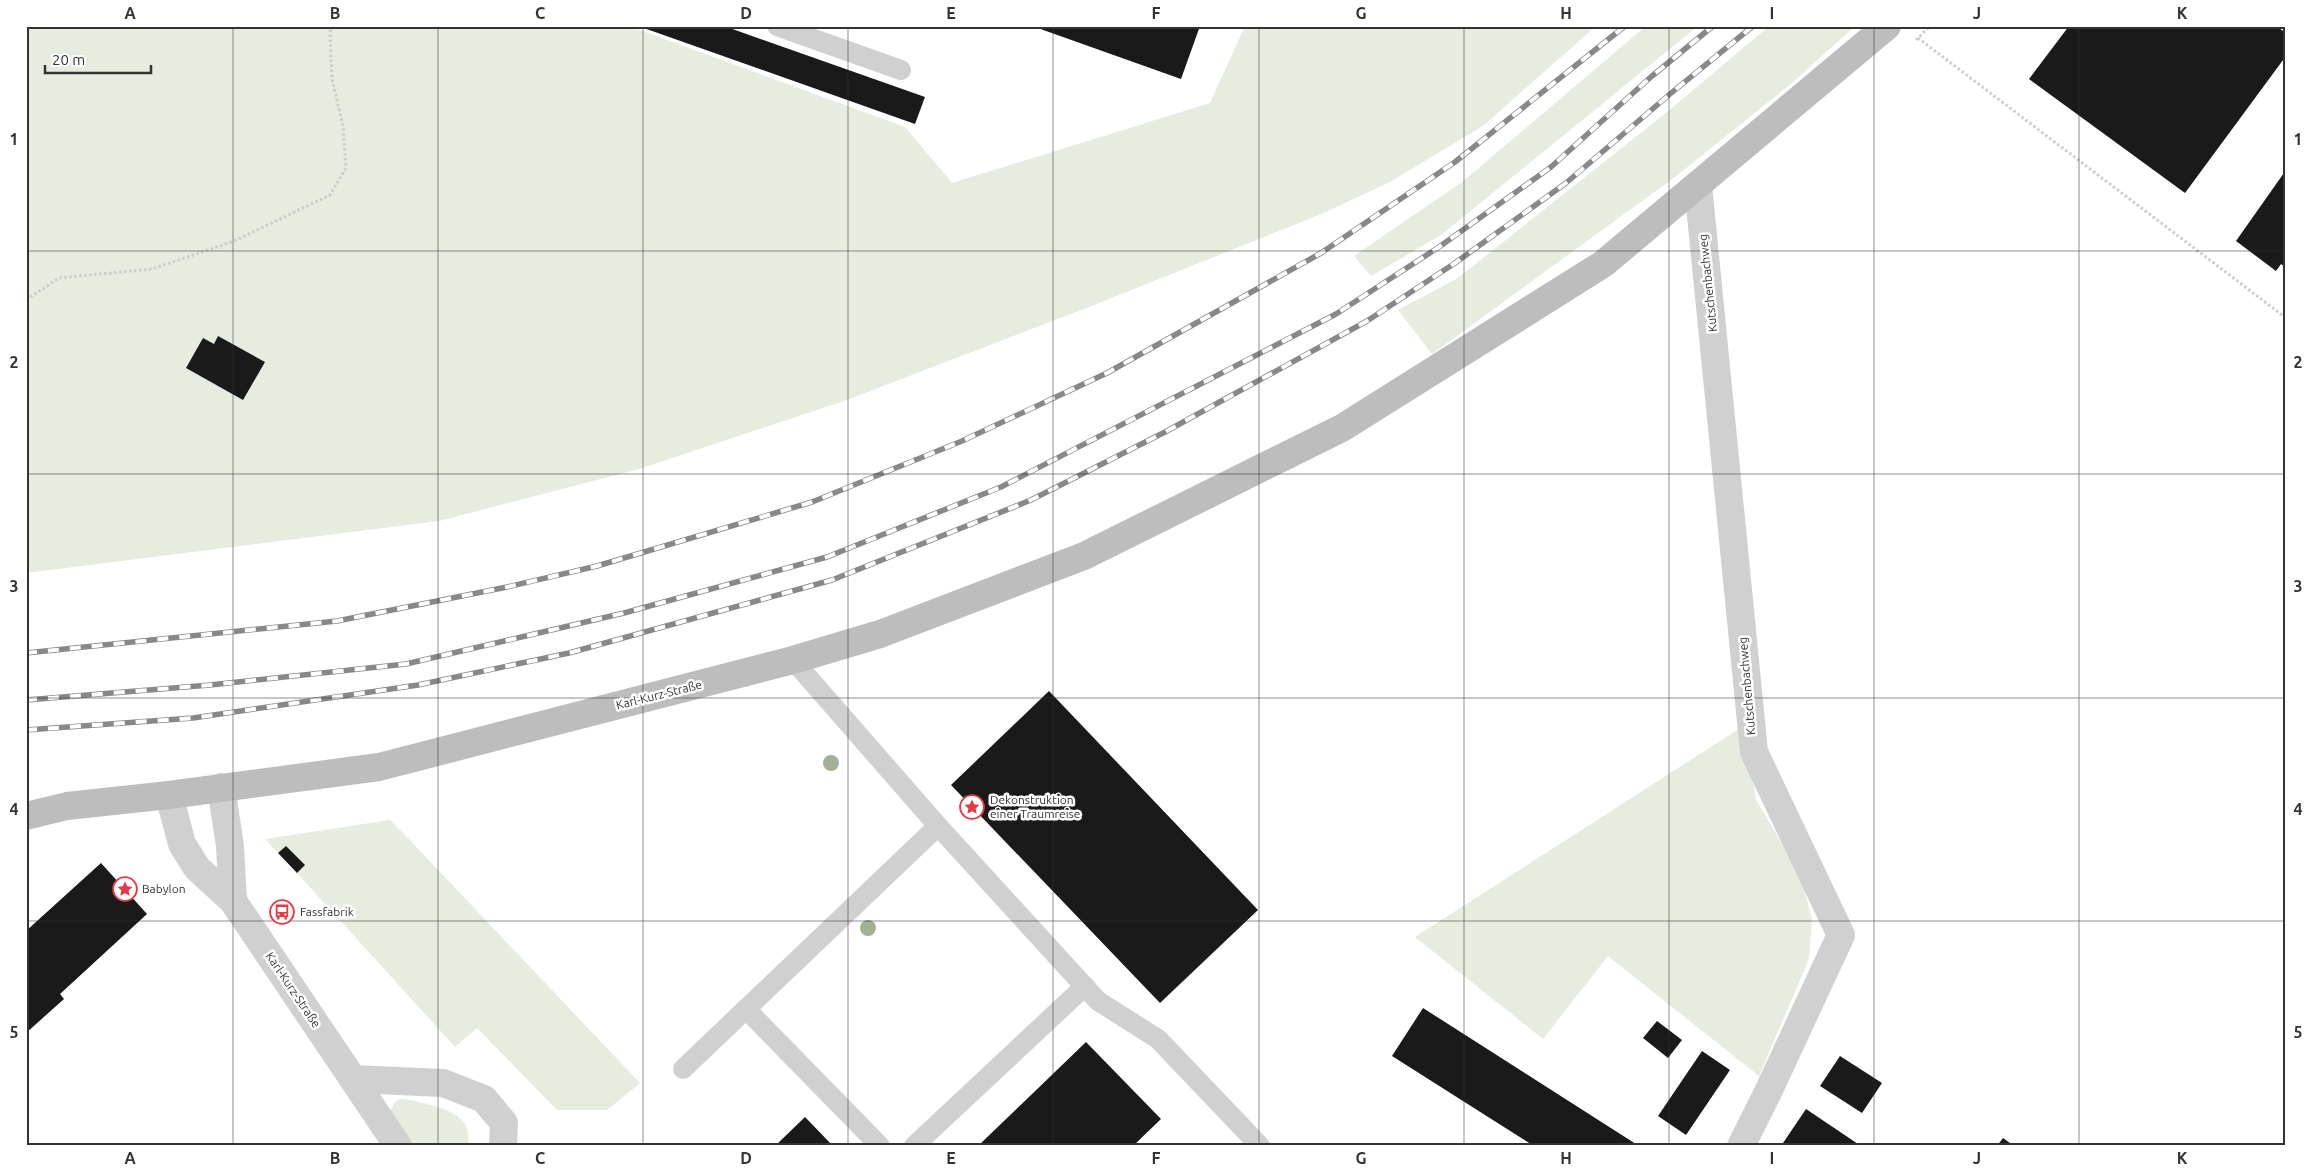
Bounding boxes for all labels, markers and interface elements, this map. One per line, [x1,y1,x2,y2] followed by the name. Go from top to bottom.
[124,4,136,22] text: A
[330,4,340,22] text: B
[535,4,545,22] text: C
[740,4,752,22] text: D
[946,4,956,22] text: E
[1152,4,1161,22] text: F
[1355,4,1367,22] text: G
[1560,4,1572,22] text: H
[1770,4,1774,22] text: I
[1973,4,1981,22] text: J
[2177,4,2188,22] text: K
[45,42,151,74] scale bar
[52,51,85,68] text: 20 m
[9,130,19,148] text: 1
[2293,130,2303,148] text: 1
[1696,233,1719,333] street label: Kutschenbachweg
[9,353,19,371] text: 2
[2293,353,2303,371] text: 2
[9,577,19,595] text: 3
[2293,577,2303,595] text: 3
[1736,636,1757,736] street label: Kutschenbachweg
[615,678,703,711] street label: Karl-Kurz-Straße
[990,793,1080,820] place label: Dekonstruktion einer Traumreise
[959,794,985,820] place icon: Dekonstruktion einer Traumreise
[9,800,19,818] text: 4
[2293,800,2303,818] text: 4
[112,876,138,902] place icon: Babylon
[142,882,186,895] place label: Babylon
[269,899,295,925] bus stop icon: Fassfabrik
[300,905,354,918] place label: Fassfabrik
[263,950,323,1030] street label: Karl-Kurz-Straße
[9,1023,19,1041] text: 5
[2293,1023,2303,1041] text: 5
[124,1149,136,1167] text: A
[330,1149,340,1167] text: B
[535,1149,545,1167] text: C
[740,1149,752,1167] text: D
[946,1149,956,1167] text: E
[1152,1149,1161,1167] text: F
[1355,1149,1367,1167] text: G
[1560,1149,1572,1167] text: H
[1770,1149,1774,1167] text: I
[1973,1149,1981,1167] text: J
[2177,1149,2188,1167] text: K

